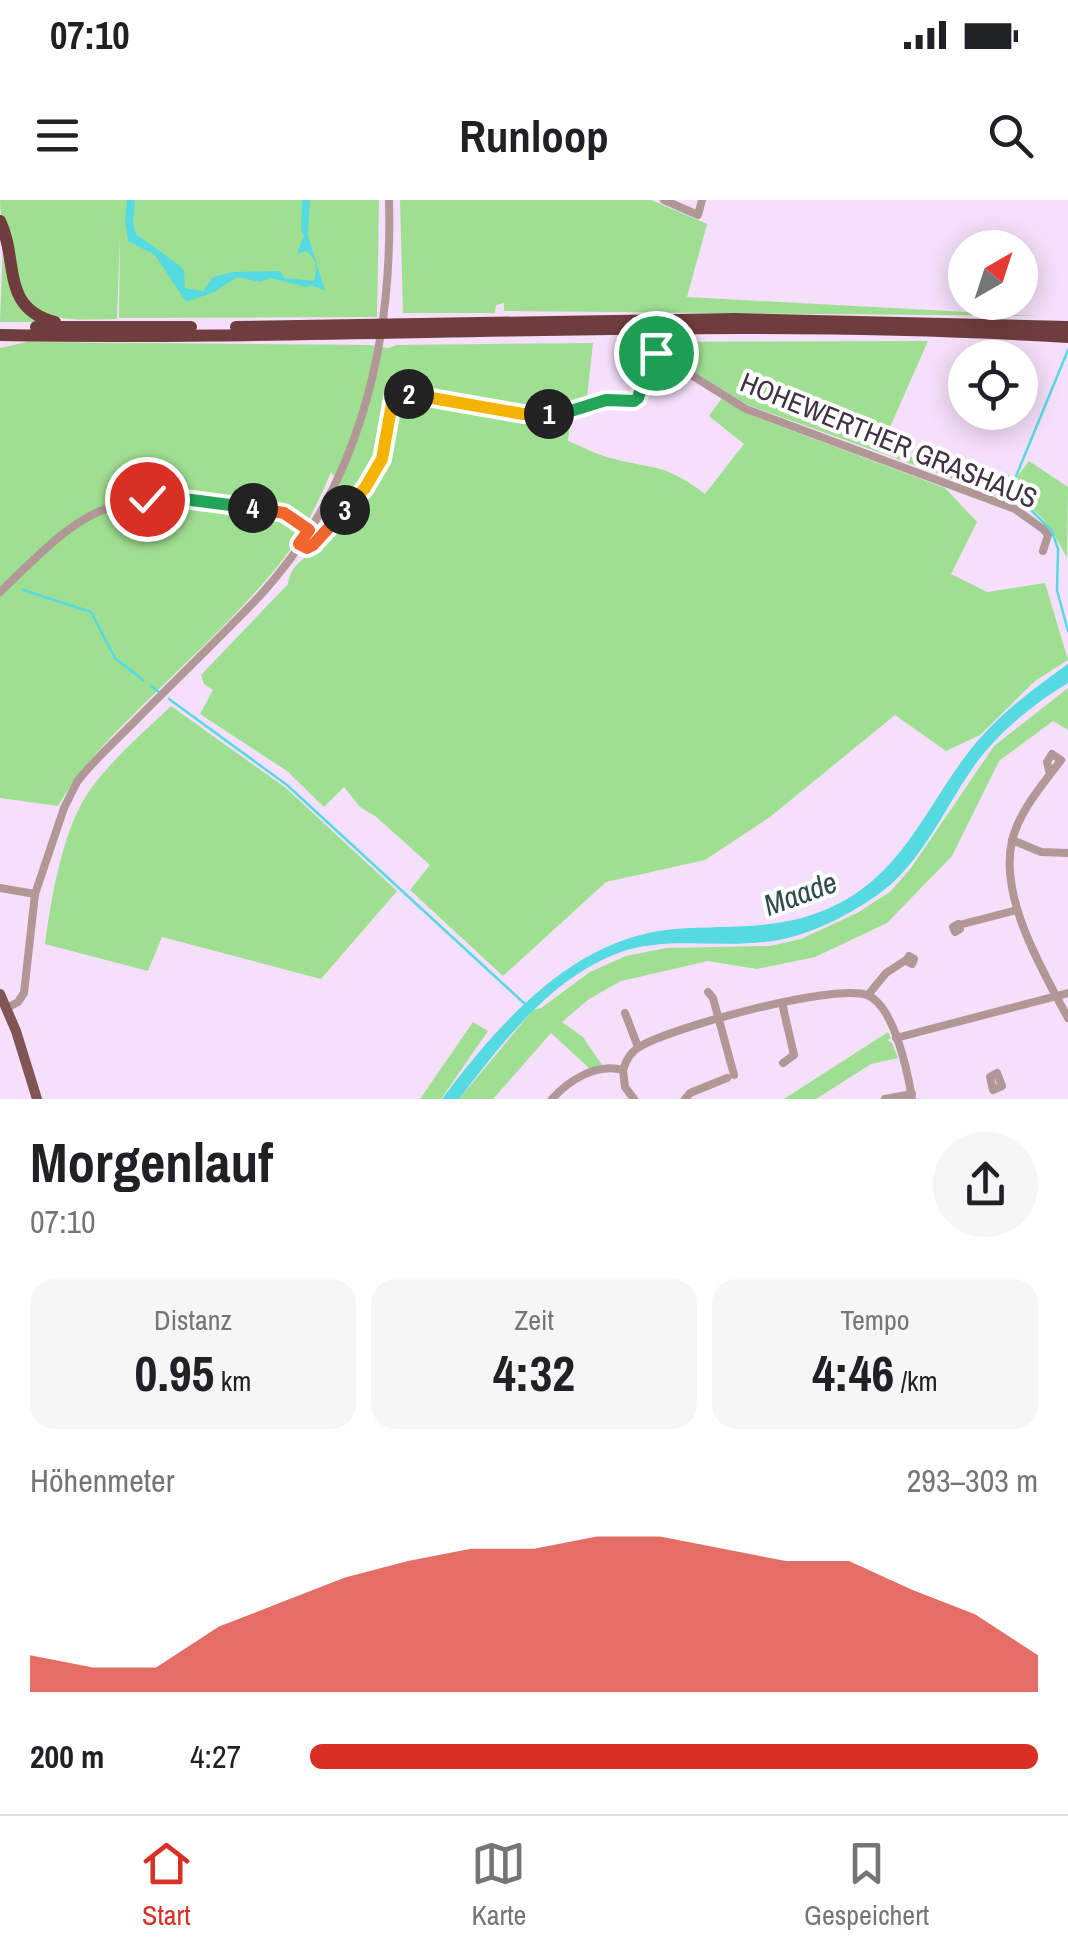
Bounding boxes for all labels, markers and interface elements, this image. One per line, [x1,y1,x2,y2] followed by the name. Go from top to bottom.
[50,10,130,61] text: 07:10
[459,105,609,166] text: Runloop
[30,108,85,163] icon: menu
[983,108,1038,163] icon: search
[948,230,1038,320] north arrow
[948,230,1038,430] map controls
[614,311,699,396] pin
[629,326,684,381] icon: arrive
[948,340,1038,430] button: locate
[735,363,1043,517] street label: HOHEWERTHER GRASHAUS
[384,369,434,419] pin: 2
[403,375,415,413] text: 2
[524,389,574,439] pin: 1
[543,395,555,433] text: 1
[105,457,190,542] pin
[120,472,175,527] icon: check
[228,483,278,533] pin: 4
[320,485,370,535] pin: 3
[247,489,259,527] text: 4
[339,491,351,529] text: 3
[758,861,842,925] water label: Maade
[30,1125,273,1199] text: Morgenlauf
[933,1132,1038,1237] button: share
[30,1200,96,1243] text: 07:10
[154,1301,232,1339] text: Distanz
[514,1301,554,1339] text: Zeit
[841,1301,909,1339] text: Tempo
[135,1339,214,1407] text: 0.95
[493,1339,575,1407] text: 4:32
[812,1339,894,1407] text: 4:46
[214,1362,251,1400] text: km
[894,1362,938,1400] text: /km
[30,1459,174,1502] text: Höhenmeter
[907,1459,1038,1502] text: 293–303 m
[30,1735,104,1778] text: 200 m
[190,1735,241,1778] text: 4:27
[139,1836,194,1934] tab: Start
[471,1836,526,1934] tab: Karte
[804,1836,929,1934] tab: Gespeichert

